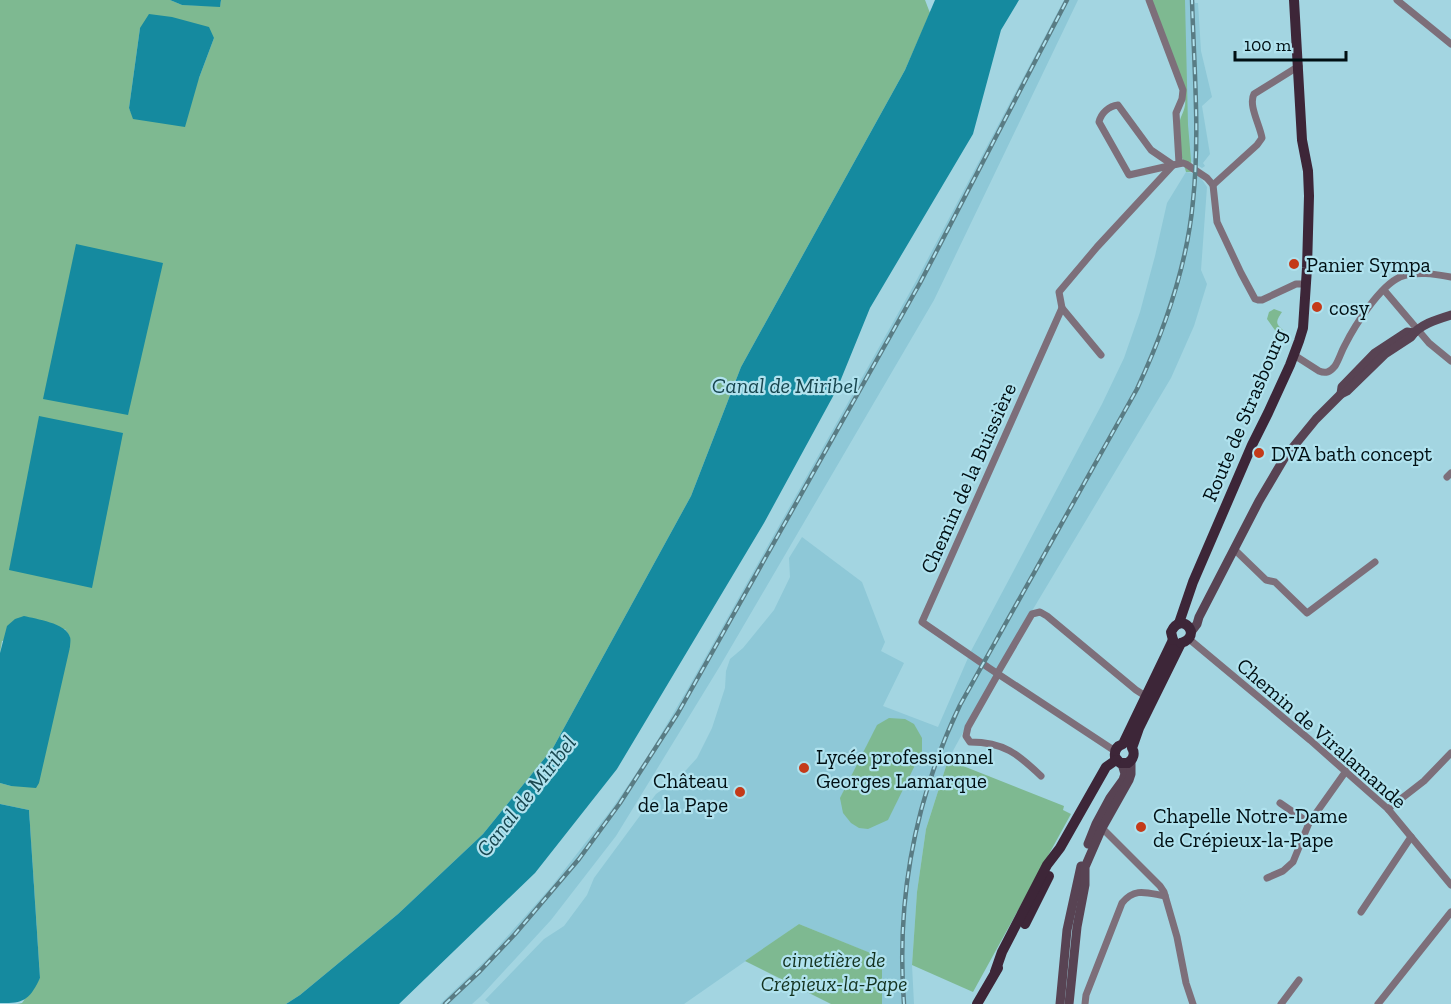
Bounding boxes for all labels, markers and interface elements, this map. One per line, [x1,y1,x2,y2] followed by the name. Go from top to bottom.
[1235,24,1346,62] scale bar
[1244,34,1292,56] text: 100 m
[1306,252,1431,277] place label: Panier Sympa
[1287,257,1301,271] marker: Panier Sympa
[1329,295,1370,320] place label: cosy
[1310,300,1324,314] marker: cosy
[1196,324,1292,505] street label: Route de Strasbourg
[712,372,858,399] water label: Canal de Miribel
[915,379,1021,577] street label: Chemin de la Buissière
[1271,441,1432,466] place label: DVA bath concept
[1252,446,1266,460] marker: DVA bath concept
[1232,652,1412,814] street label: Chemin de Viralamande
[470,730,582,862] water label: Canal de Miribel
[816,744,994,793] place label: Lycée professionnel Georges Lamarque
[797,761,811,775] marker: Lycée professionnel Georges Lamarque
[638,768,728,817] place label: Château de la Pape
[733,785,747,799] marker: Château de la Pape
[1153,803,1348,852] place label: Chapelle Notre-Dame de Crépieux-la-Pape
[1134,820,1148,834] marker: Chapelle Notre-Dame de Crépieux-la-Pape
[761,947,907,996] park label: cimetière de Crépieux-la-Pape

